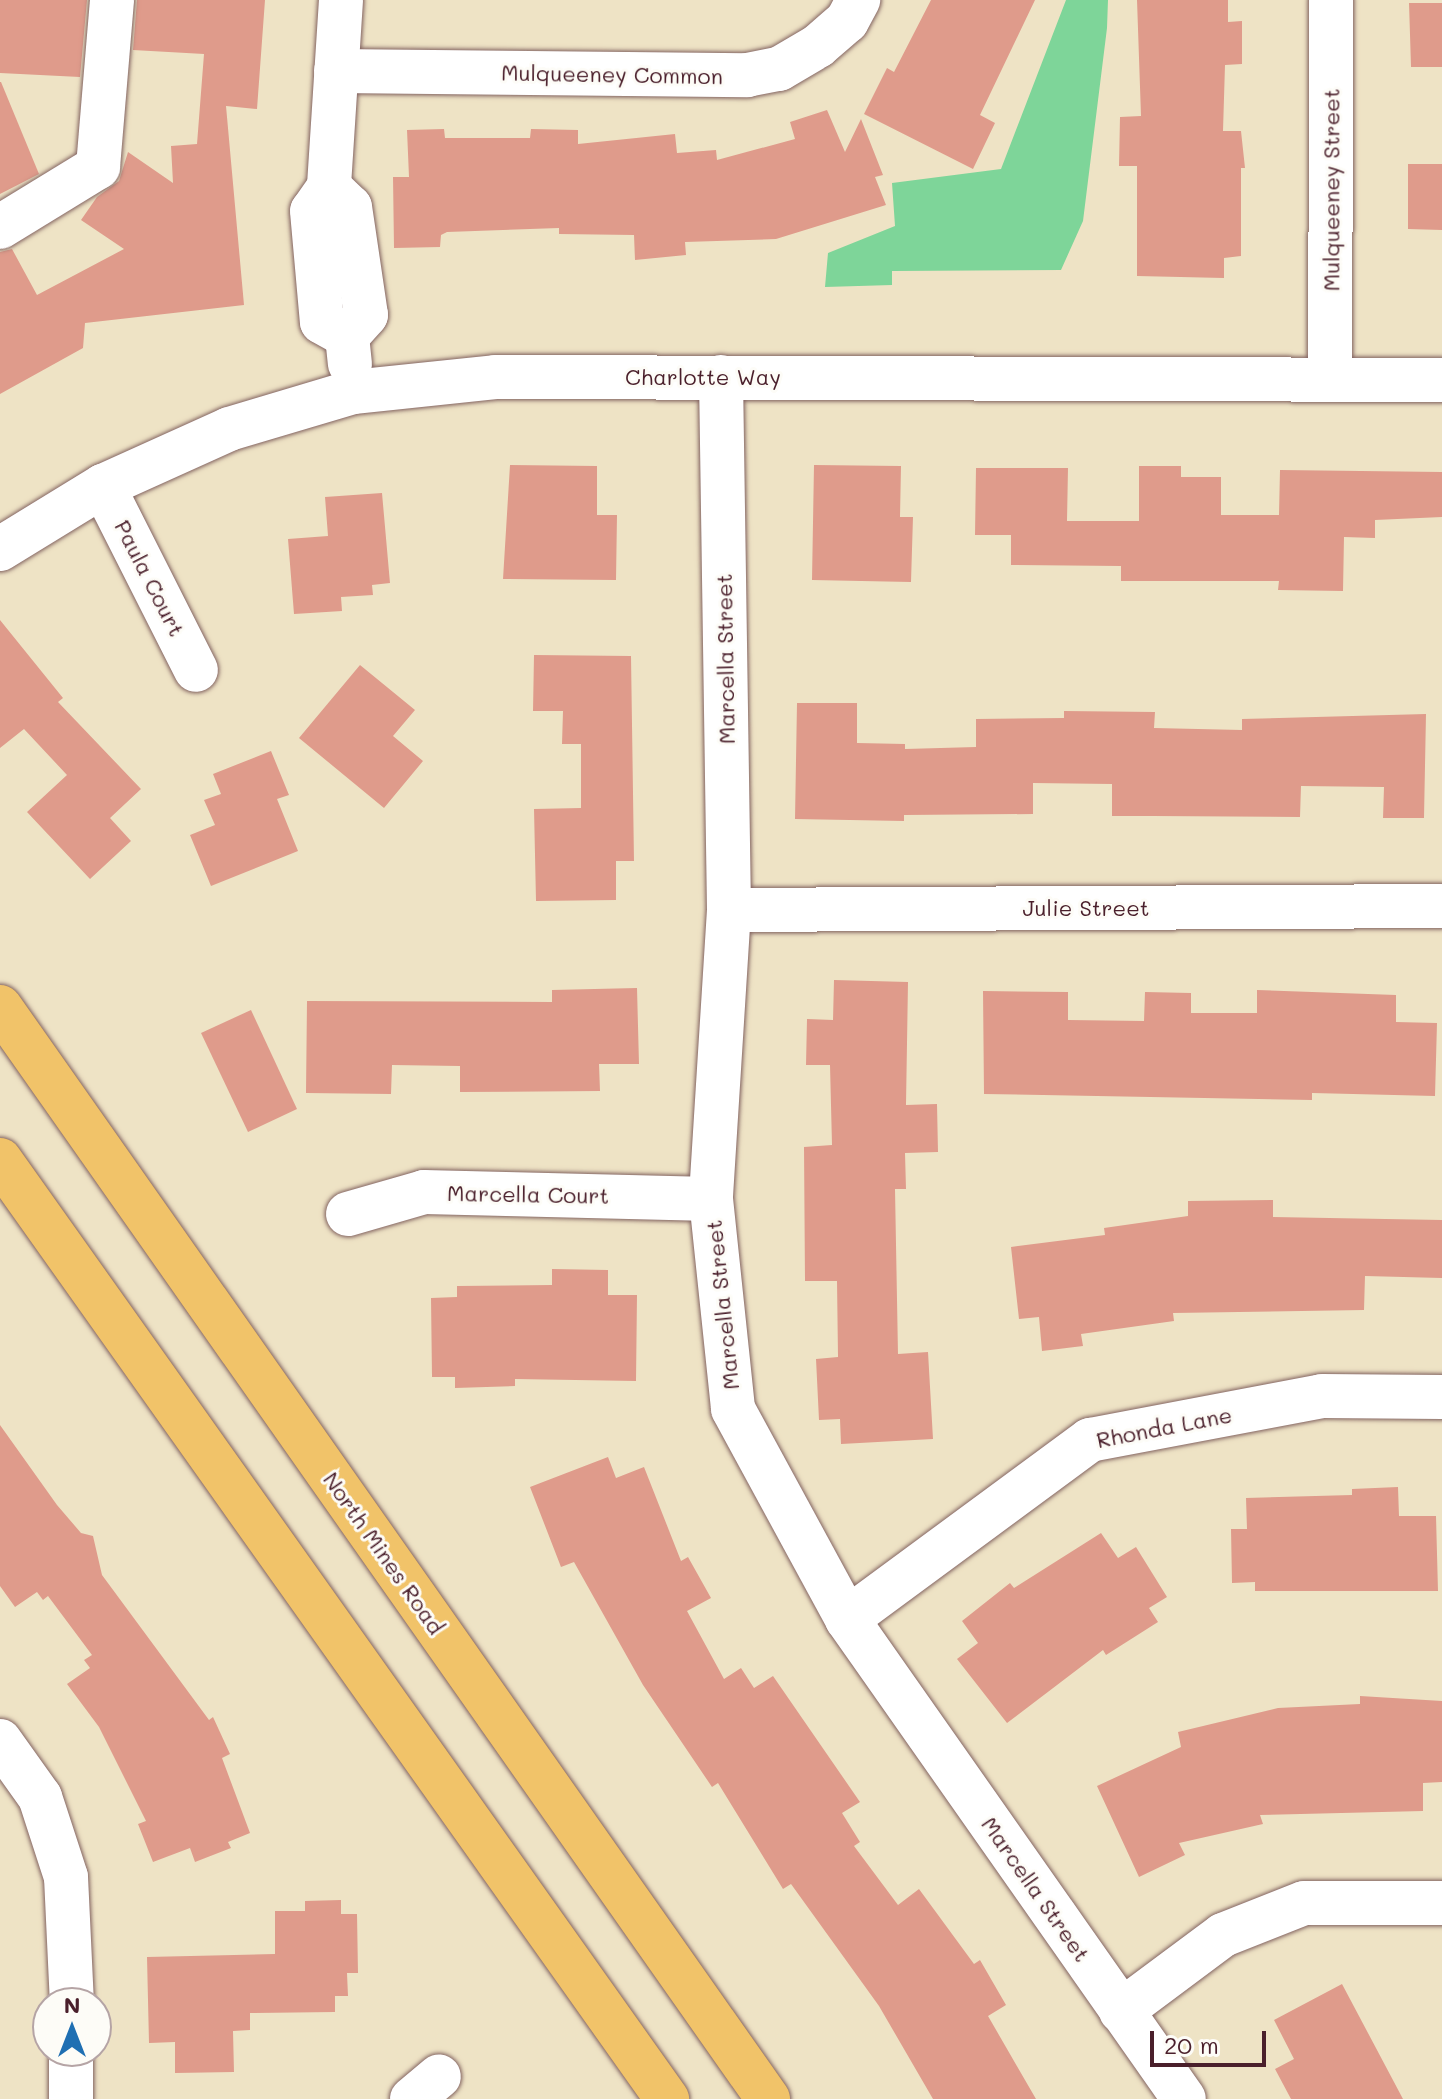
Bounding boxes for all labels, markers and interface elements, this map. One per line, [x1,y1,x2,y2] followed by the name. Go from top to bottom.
[501,59,723,89] street label: Mulqueeney Common
[1318,89,1344,291] street label: Mulqueeney Street
[625,364,781,390] street label: Charlotte Way
[109,515,191,641] street label: Paula Court
[710,573,740,745] street label: Marcella Street
[1022,895,1150,921] street label: Julie Street
[447,1179,609,1209] street label: Marcella Court
[700,1219,744,1391] street label: Marcella Street
[1094,1401,1234,1453] street label: Rhonda Lane
[318,1467,450,1639] street label: North Mines Road
[976,1812,1096,1966] street label: Marcella Street
[32,1987,112,2067] north arrow
[64,1990,80,2019] text: N
[1154,2015,1270,2065] scale bar
[1164,2029,1219,2060] text: 20 m

